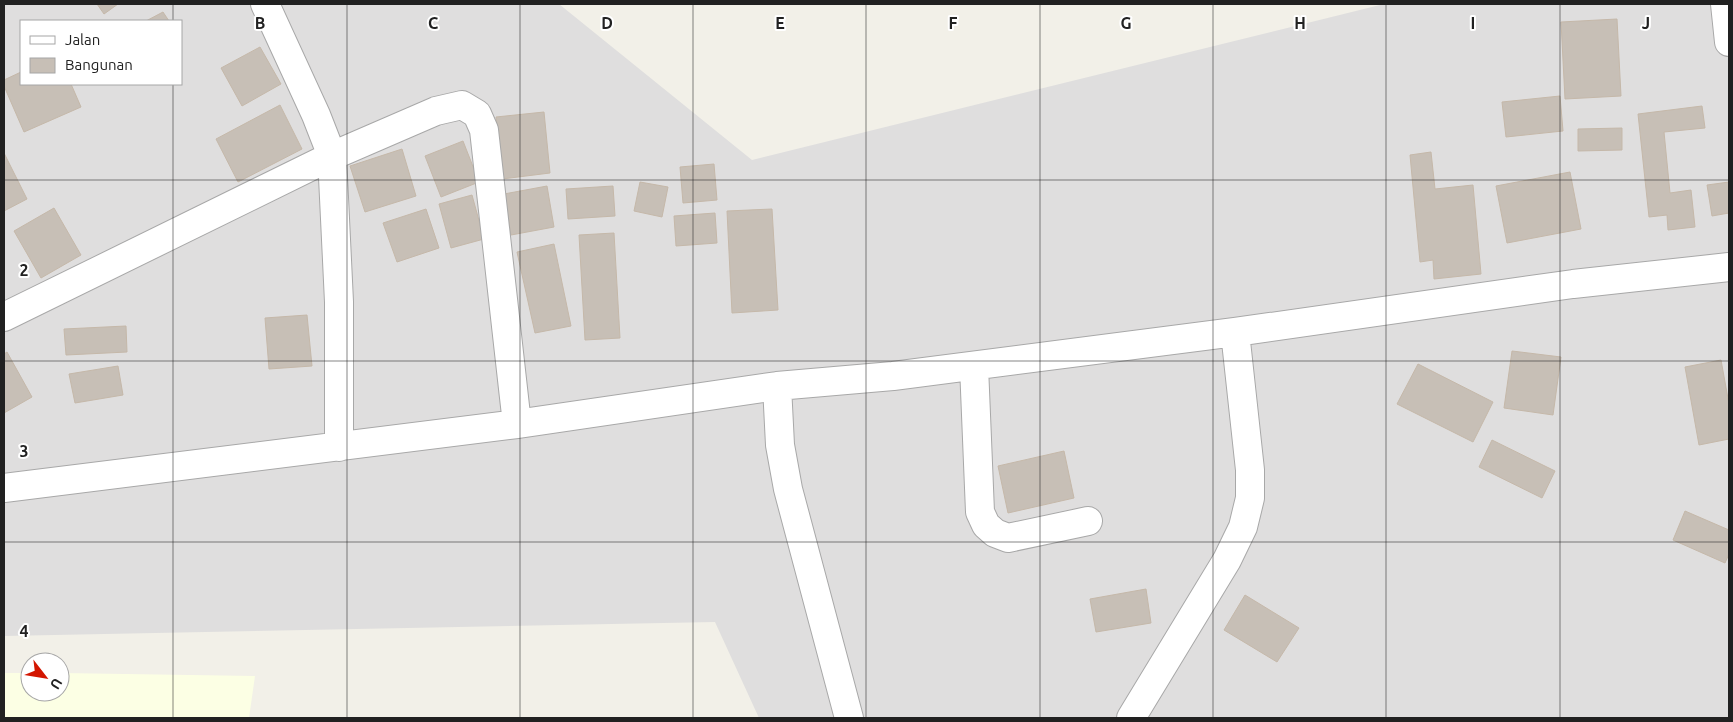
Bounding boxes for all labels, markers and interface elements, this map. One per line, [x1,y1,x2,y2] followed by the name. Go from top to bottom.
[255,14,265,32] text: B
[428,14,438,32] text: C
[601,14,613,32] text: D
[775,14,785,32] text: E
[949,14,958,32] text: F
[1120,14,1132,32] text: G
[1294,14,1306,32] text: H
[1471,14,1475,32] text: I
[1642,14,1650,32] text: J
[20,20,182,85] legend
[65,31,100,48] text: Jalan
[65,56,133,73] text: Bangunan
[19,261,29,279] text: 2
[19,442,29,460] text: 3
[19,622,29,640] text: 4
[20,652,70,702] north arrow
[47,675,66,692] text: U

